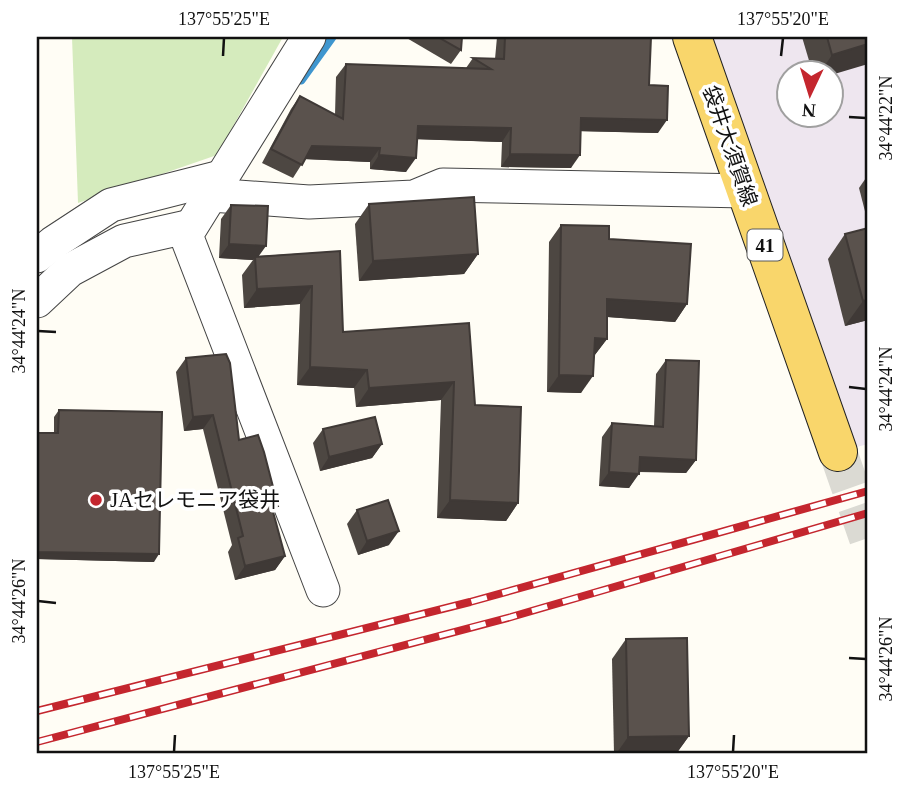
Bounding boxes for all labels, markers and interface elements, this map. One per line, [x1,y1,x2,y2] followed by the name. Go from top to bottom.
[178,9,270,29] text: 137°55'25"E
[737,9,829,29] text: 137°55'20"E
[776,60,846,130] north arrow
[876,76,896,160] text: 34°44'22"N
[698,83,762,209] street label: 袋井大須賀線
[801,99,816,121] text: N
[748,230,782,260] road number: 41
[9,289,29,373] text: 34°44'24"N
[876,347,896,431] text: 34°44'24"N
[110,488,280,512] place label: JAセレモニア袋井
[88,492,104,508] marker: JAセレモニア袋井
[9,559,29,643] text: 34°44'26"N
[876,617,896,701] text: 34°44'26"N
[128,762,220,782] text: 137°55'25"E
[687,762,779,782] text: 137°55'20"E

